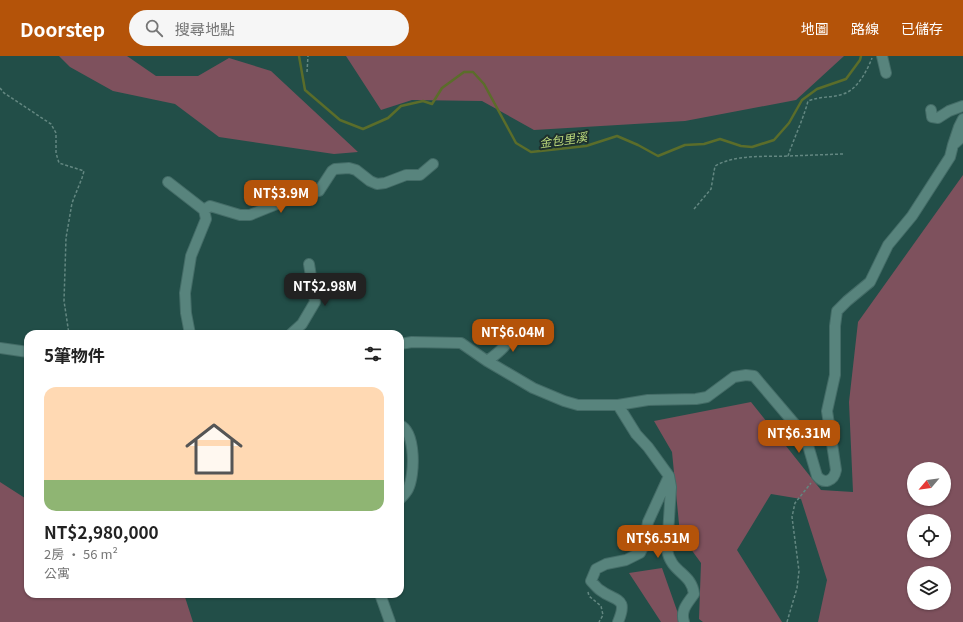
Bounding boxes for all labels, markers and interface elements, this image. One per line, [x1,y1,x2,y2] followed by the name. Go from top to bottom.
[129,10,409,46] search box
[20,15,105,42] text: Doorstep
[143,17,165,39] icon: search
[175,18,235,39] text: 搜尋地點
[801,18,829,38] text: 地圖
[851,18,879,38] text: 路線
[901,18,943,38] text: 已儲存
[538,127,590,151] water label: 金包里溪
[244,180,318,214] pin: NT$3.9M
[253,183,309,202] text: NT$3.9M
[284,273,366,307] pin: NT$2.98M
[293,276,357,295] text: NT$2.98M
[472,319,554,353] pin: NT$6.04M
[481,322,545,341] text: NT$6.04M
[44,342,105,367] text: 5筆物件
[362,343,384,365] icon: filters
[178,413,250,485] icon: home
[758,420,840,454] pin: NT$6.31M
[767,423,831,442] text: NT$6.31M
[907,462,951,506] north arrow
[907,462,951,610] map controls
[907,514,951,558] button: locate
[44,519,159,544] text: NT$2,980,000
[617,525,699,559] pin: NT$6.51M
[626,528,690,547] text: NT$6.51M
[44,544,118,563] text: 2房 · 56 m²
[44,563,70,582] text: 公寓
[907,566,951,610] button: layers

